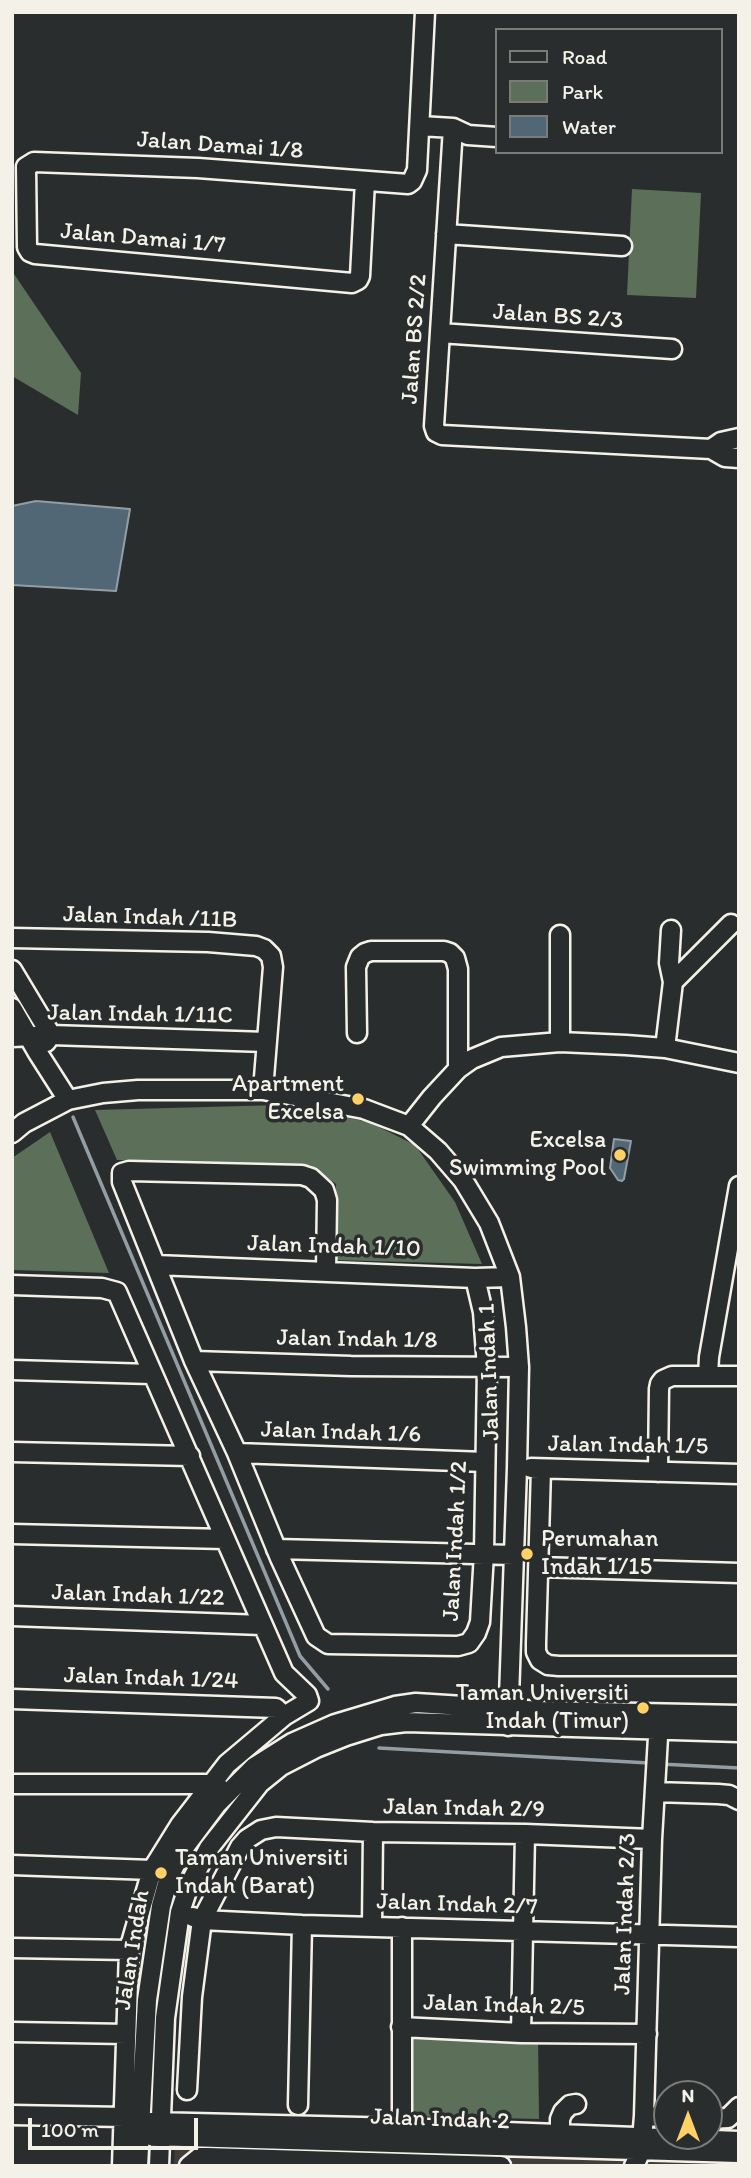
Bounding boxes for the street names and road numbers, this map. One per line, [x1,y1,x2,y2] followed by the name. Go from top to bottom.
[136,126,304,166] street label: Jalan Damai 1/8
[59,217,227,261] street label: Jalan Damai 1/7
[396,273,434,405] street label: Jalan BS 2/2
[492,298,624,336] street label: Jalan BS 2/3
[62,901,238,935] street label: Jalan Indah /11B
[47,999,233,1031] street label: Jalan Indah 1/11C
[247,1230,421,1264] street label: Jalan Indah 1/10
[473,1303,507,1441] street label: Jalan Indah 1
[276,1324,438,1356] street label: Jalan Indah 1/8
[260,1416,422,1450] street label: Jalan Indah 1/6
[548,1430,708,1462] street label: Jalan Indah 1/5
[437,1460,475,1622] street label: Jalan Indah 1/2
[51,1579,225,1613] street label: Jalan Indah 1/22
[63,1662,239,1696] street label: Jalan Indah 1/24
[383,1793,545,1825] street label: Jalan Indah 2/9
[609,1832,643,1996] street label: Jalan Indah 2/3
[109,1888,157,2012] street label: Jalan Indah
[376,1888,538,1922] street label: Jalan Indah 2/7
[423,1989,585,2023] street label: Jalan Indah 2/5
[370,2103,510,2137] street label: Jalan Indah 2

